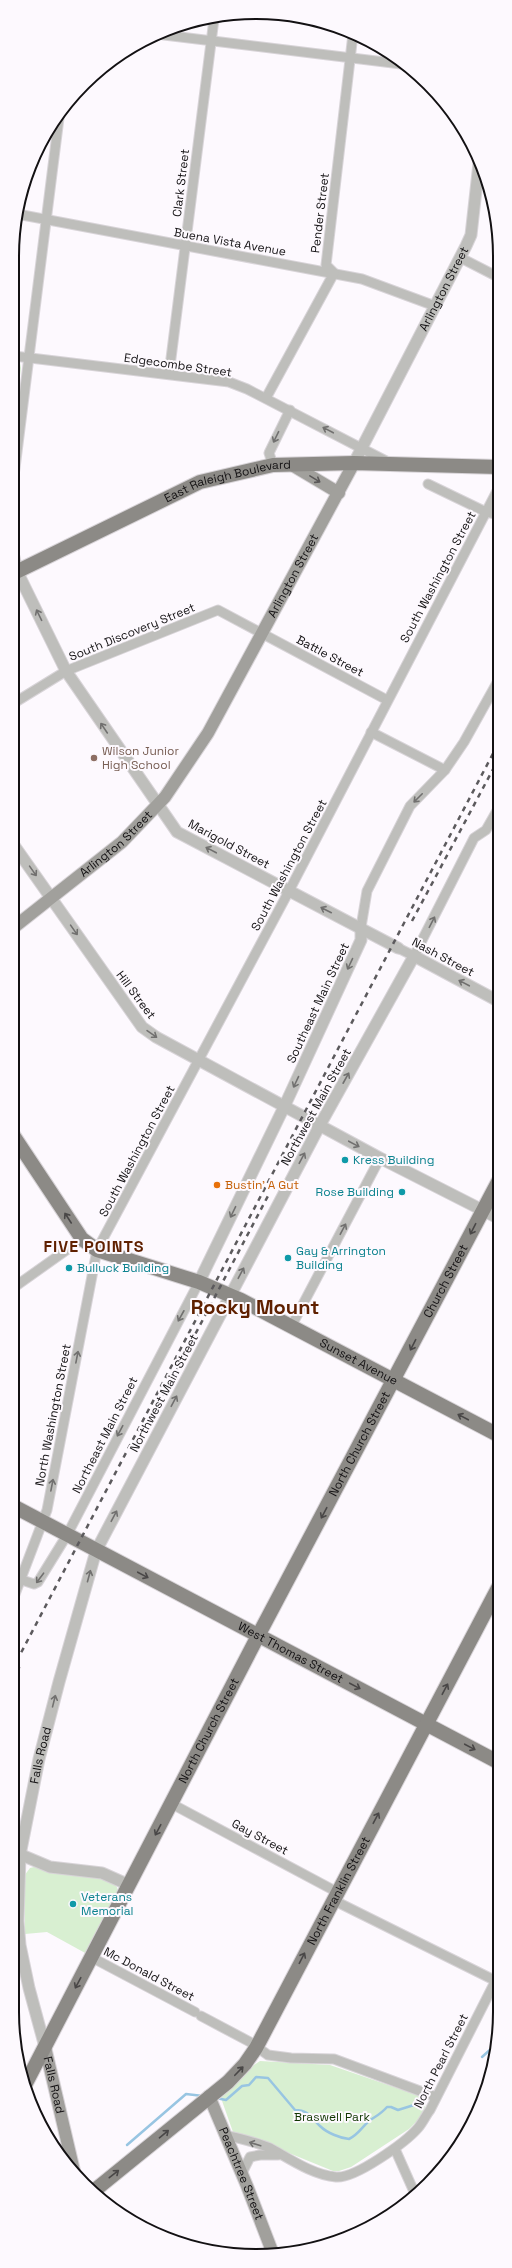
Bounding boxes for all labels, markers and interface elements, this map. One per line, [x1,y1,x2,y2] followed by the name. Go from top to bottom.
[169,148,193,218] street label: Clark Street
[307,172,333,254] street label: Pender Street
[173,224,287,260] street label: Buena Vista Avenue
[415,244,472,334] street label: Arlington Street
[123,350,233,380] street label: Edgecombe Street
[322,426,334,434] one-way arrow
[272,431,279,443] one-way arrow
[161,457,291,506] street label: East Raleigh Boulevard
[309,475,321,483] one-way arrow
[396,508,480,646] street label: South Washington Street
[264,531,322,620] street label: Arlington Street
[67,599,197,665] street label: South Discovery Street
[35,610,43,622] one-way arrow
[294,632,366,680] street label: Battle Street
[100,722,109,733] one-way arrow
[102,743,179,773] place label: Wilson Junior High School
[89,753,99,763] marker: Wilson Junior High School
[413,793,423,803] one-way arrow
[247,796,331,934] street label: South Washington Street
[76,807,156,881] street label: Arlington Street
[185,816,273,872] street label: Marigold Street
[205,845,217,853] one-way arrow
[29,865,37,876] one-way arrow
[320,906,332,913] one-way arrow
[428,916,436,928] one-way arrow
[70,925,78,936] one-way arrow
[409,934,477,980] street label: Nash Street
[283,940,353,1066] street label: Southeast Main Street
[346,958,353,970] one-way arrow
[113,968,159,1022] street label: Hill Street
[458,979,470,986] one-way arrow
[146,1030,157,1038] one-way arrow
[277,1046,355,1168] street label: Northwest Main Street
[342,1073,350,1085] one-way arrow
[292,1076,299,1088] one-way arrow
[95,1082,179,1220] street label: South Washington Street
[348,1140,360,1148] one-way arrow
[353,1152,434,1168] place label: Kress Building
[299,1153,306,1165] one-way arrow
[340,1155,350,1165] marker: Kress Building
[225,1177,299,1193] place label: Bustin' A Gut
[212,1180,222,1190] marker: Bustin' A Gut
[316,1184,394,1200] place label: Rose Building
[397,1187,407,1197] marker: Rose Building
[229,1205,236,1217] one-way arrow
[64,1213,72,1224] one-way arrow
[339,1223,347,1235] one-way arrow
[469,1223,476,1235] one-way arrow
[44,1236,144,1257] district label: FIVE POINTS
[420,1242,472,1321] street label: Church Street
[296,1243,386,1273] place label: Gay & Arrington Building
[283,1253,293,1263] marker: Gay & Arrington Building
[77,1260,169,1276] place label: Bulluck Building
[64,1263,74,1273] marker: Bulluck Building
[238,1267,245,1279] one-way arrow
[191,1294,319,1320] district label: Rocky Mount
[177,1310,185,1322] one-way arrow
[126,1331,202,1455] street label: Northwest Main Street
[317,1335,401,1389] street label: Sunset Avenue
[409,1338,416,1350] one-way arrow
[31,1343,75,1487] street label: North Washington Street
[73,1351,81,1364] one-way arrow
[69,1374,141,1496] street label: Northeast Main Street
[325,1388,394,1499] street label: North Church Street
[171,1395,179,1407] one-way arrow
[458,1412,470,1420] one-way arrow
[116,1425,123,1437] one-way arrow
[48,1479,56,1492] one-way arrow
[319,1507,327,1519] one-way arrow
[111,1510,118,1522] one-way arrow
[86,1570,93,1583] one-way arrow
[36,1572,44,1583] one-way arrow
[137,1572,149,1579] one-way arrow
[235,1618,346,1687] street label: West Thomas Street
[175,1675,243,1786] street label: North Church Street
[349,1682,361,1690] one-way arrow
[441,1683,449,1695] one-way arrow
[50,1695,58,1708] one-way arrow
[26,1725,55,1785] street label: Falls Road
[463,1744,475,1751] one-way arrow
[373,1812,381,1824] one-way arrow
[229,1815,291,1859] street label: Gay Street
[153,1824,161,1836] one-way arrow
[304,1834,374,1948] street label: North Franklin Street
[81,1889,134,1919] place label: Veterans Memorial
[68,1899,78,1909] marker: Veterans Memorial
[101,1943,197,2005] street label: Mc Donald Street
[299,1952,307,1964] one-way arrow
[73,1977,81,1989] one-way arrow
[410,2011,472,2111] street label: North Pearl Street
[39,2055,68,2115] street label: Falls Road
[234,2066,244,2076] one-way arrow
[294,2109,370,2125] park label: Braswell Park
[215,2125,267,2222] street label: Peachtree Street
[159,2129,170,2138] one-way arrow
[249,2140,262,2147] one-way arrow
[109,2170,120,2178] one-way arrow

